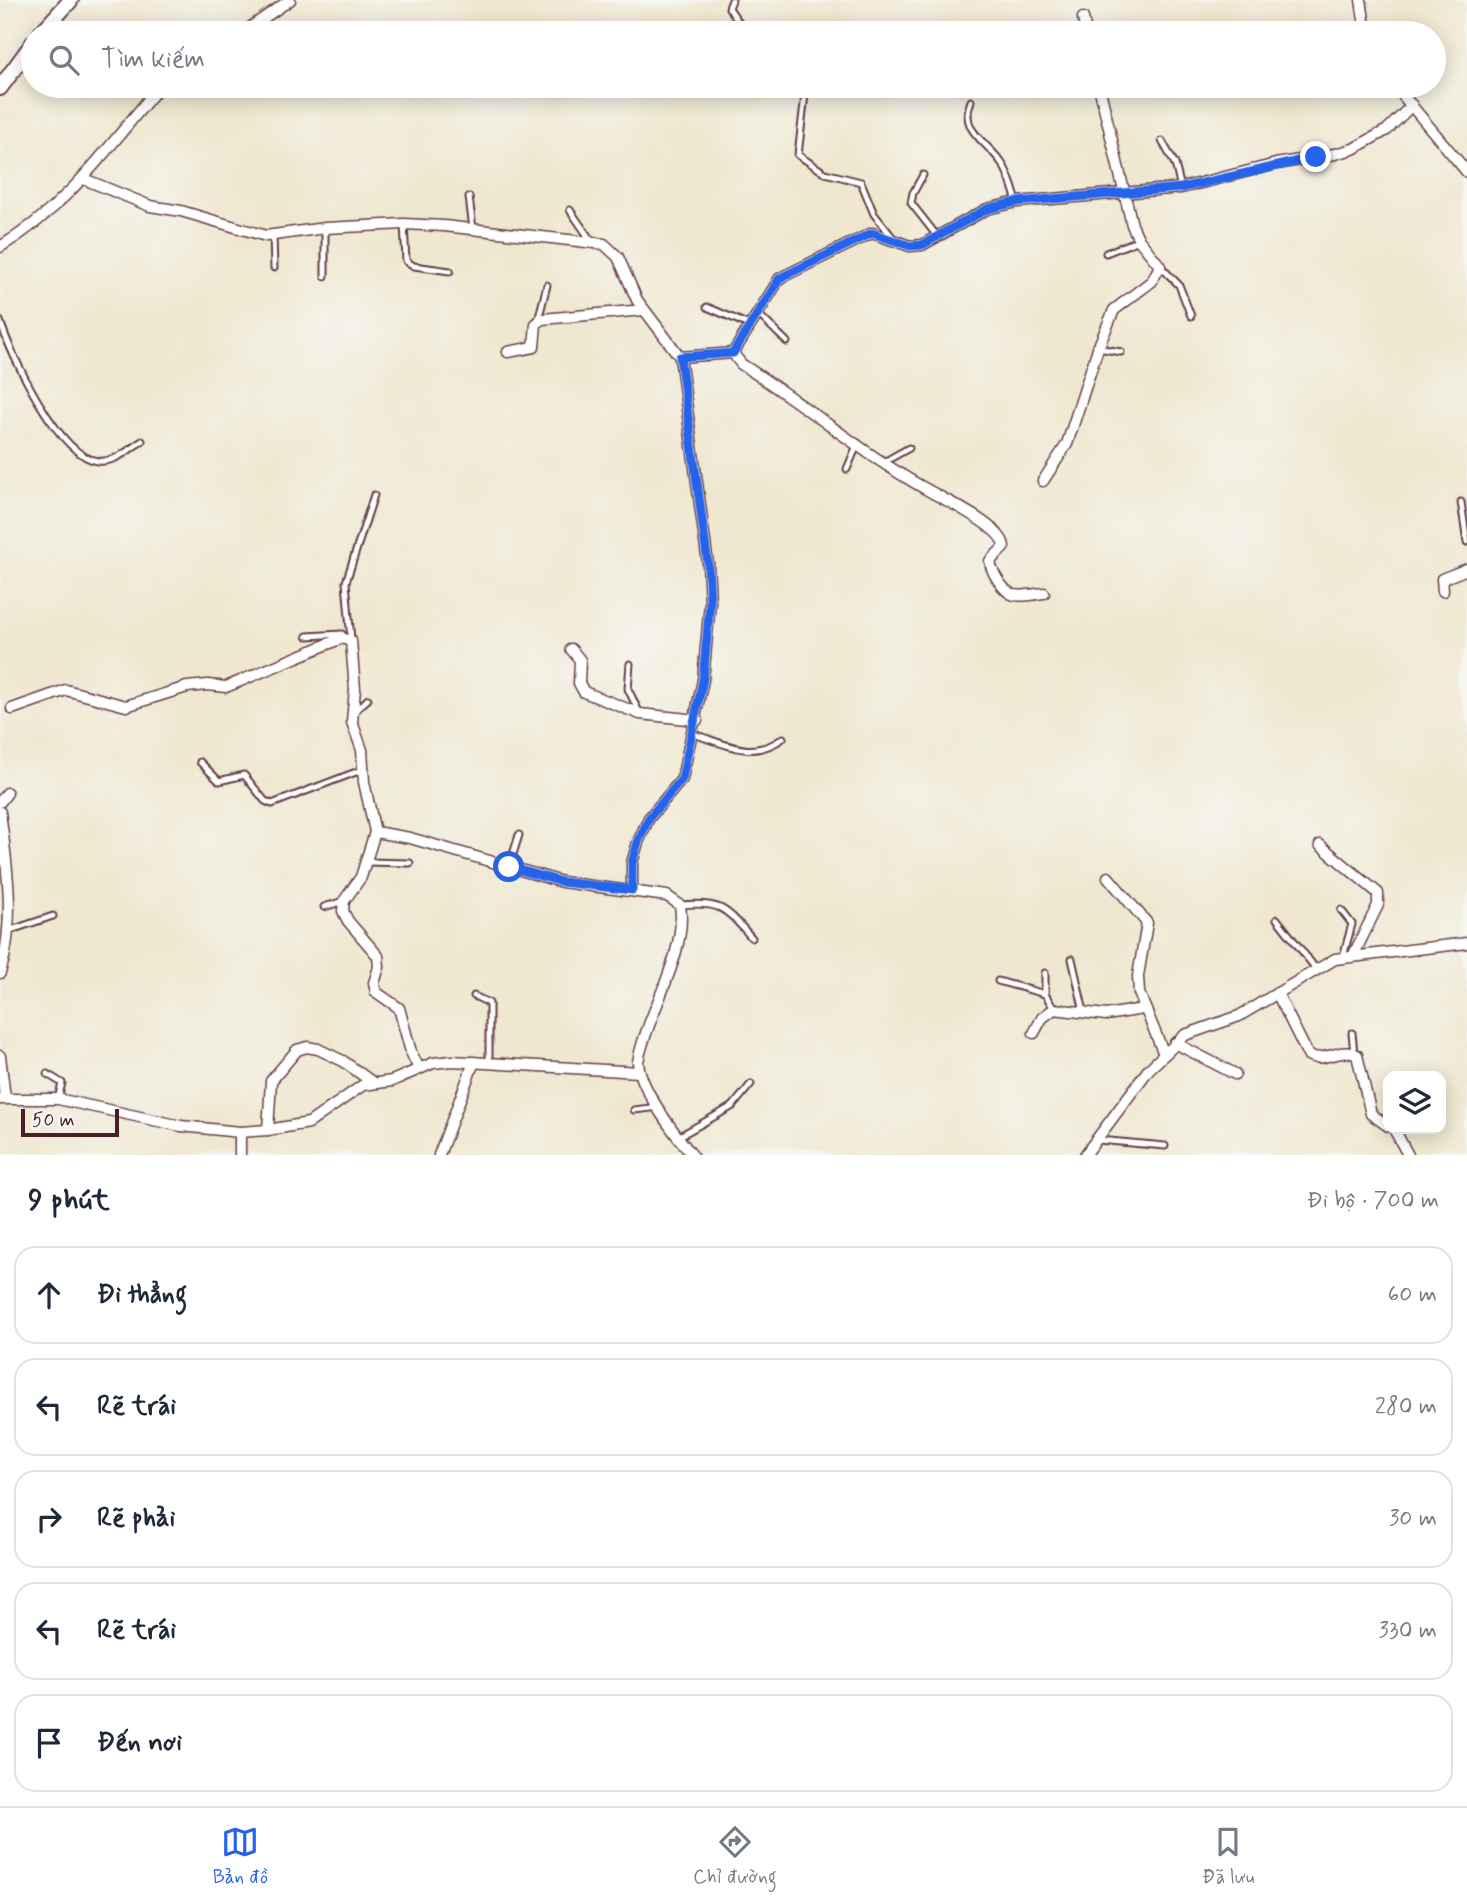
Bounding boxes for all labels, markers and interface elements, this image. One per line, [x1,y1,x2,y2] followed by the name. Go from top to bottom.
[21,21,1446,98] search box
[45,41,83,79] icon: search
[101,43,205,77] text: Tìm kiếm
[1300,141,1331,172] route end
[493,851,524,882] route start
[1383,1071,1446,1134] map controls
[1383,1071,1446,1134] button: layers
[21,1106,119,1138] scale bar
[32,1108,75,1133] text: 50 m
[28,1181,110,1220] text: 9 phút
[1307,1186,1439,1216] text: Đi bộ · 700 m
[30,1276,68,1314] icon: ahead
[97,1278,187,1312] text: Đi thẳng
[1388,1280,1437,1310] text: 60 m
[30,1388,68,1426] icon: left
[97,1390,176,1424] text: Rẽ trái
[1375,1392,1437,1422] text: 280 m
[30,1500,68,1538] icon: right
[97,1502,175,1536] text: Rẽ phải
[1389,1504,1437,1534] text: 30 m
[30,1612,68,1650] icon: left
[97,1614,176,1648] text: Rẽ trái
[1379,1616,1437,1646] text: 330 m
[30,1724,68,1762] icon: arrive
[97,1726,182,1760] text: Đến nơi
[213,1823,268,1890] tab: Bản đồ
[693,1823,777,1890] tab: Chỉ đường
[1202,1823,1254,1890] tab: Đã lưu

